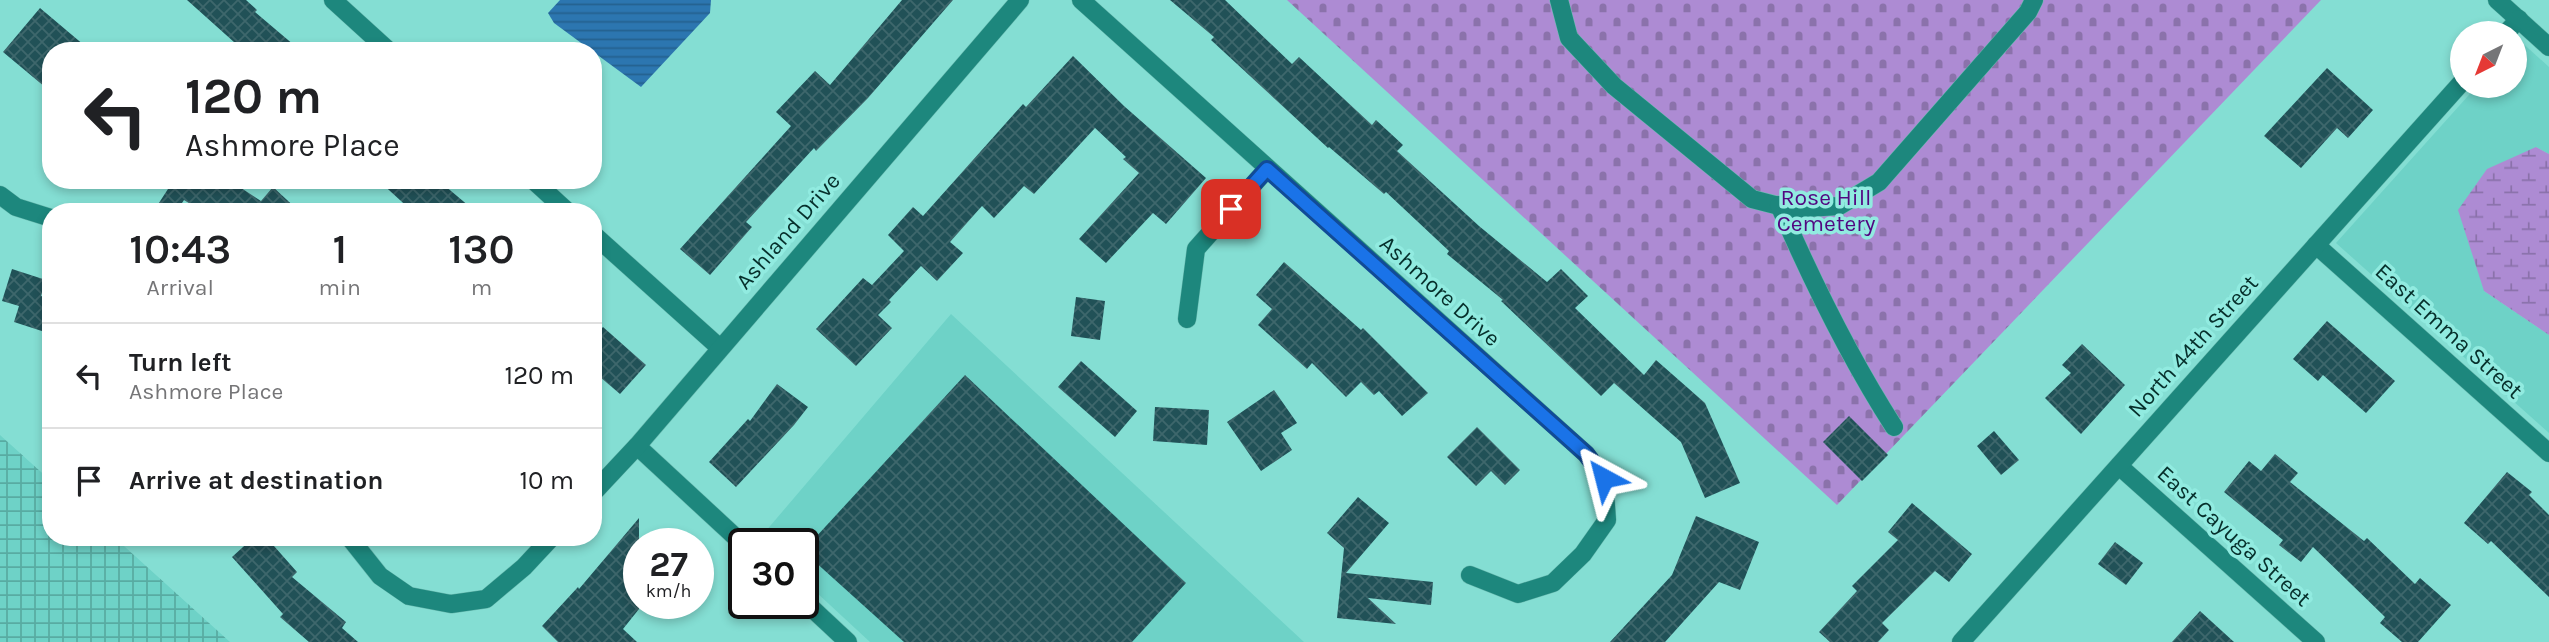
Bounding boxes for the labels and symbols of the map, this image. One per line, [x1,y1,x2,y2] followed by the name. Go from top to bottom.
[2450,21,2527,98] north arrow
[730,167,846,295] street label: Ashland Drive
[1201,179,1261,239] pin
[1777,184,1876,237] park label: Rose Hill Cemetery
[1374,230,1506,352] street label: Ashmore Drive
[2370,258,2529,404] street label: East Emma Street
[2122,269,2264,422] street label: North 44th Street
[1567,441,1641,515] position arrow
[2152,460,2317,612] street label: East Cayuga Street
[728,528,819,619] speed limit sign: 30

